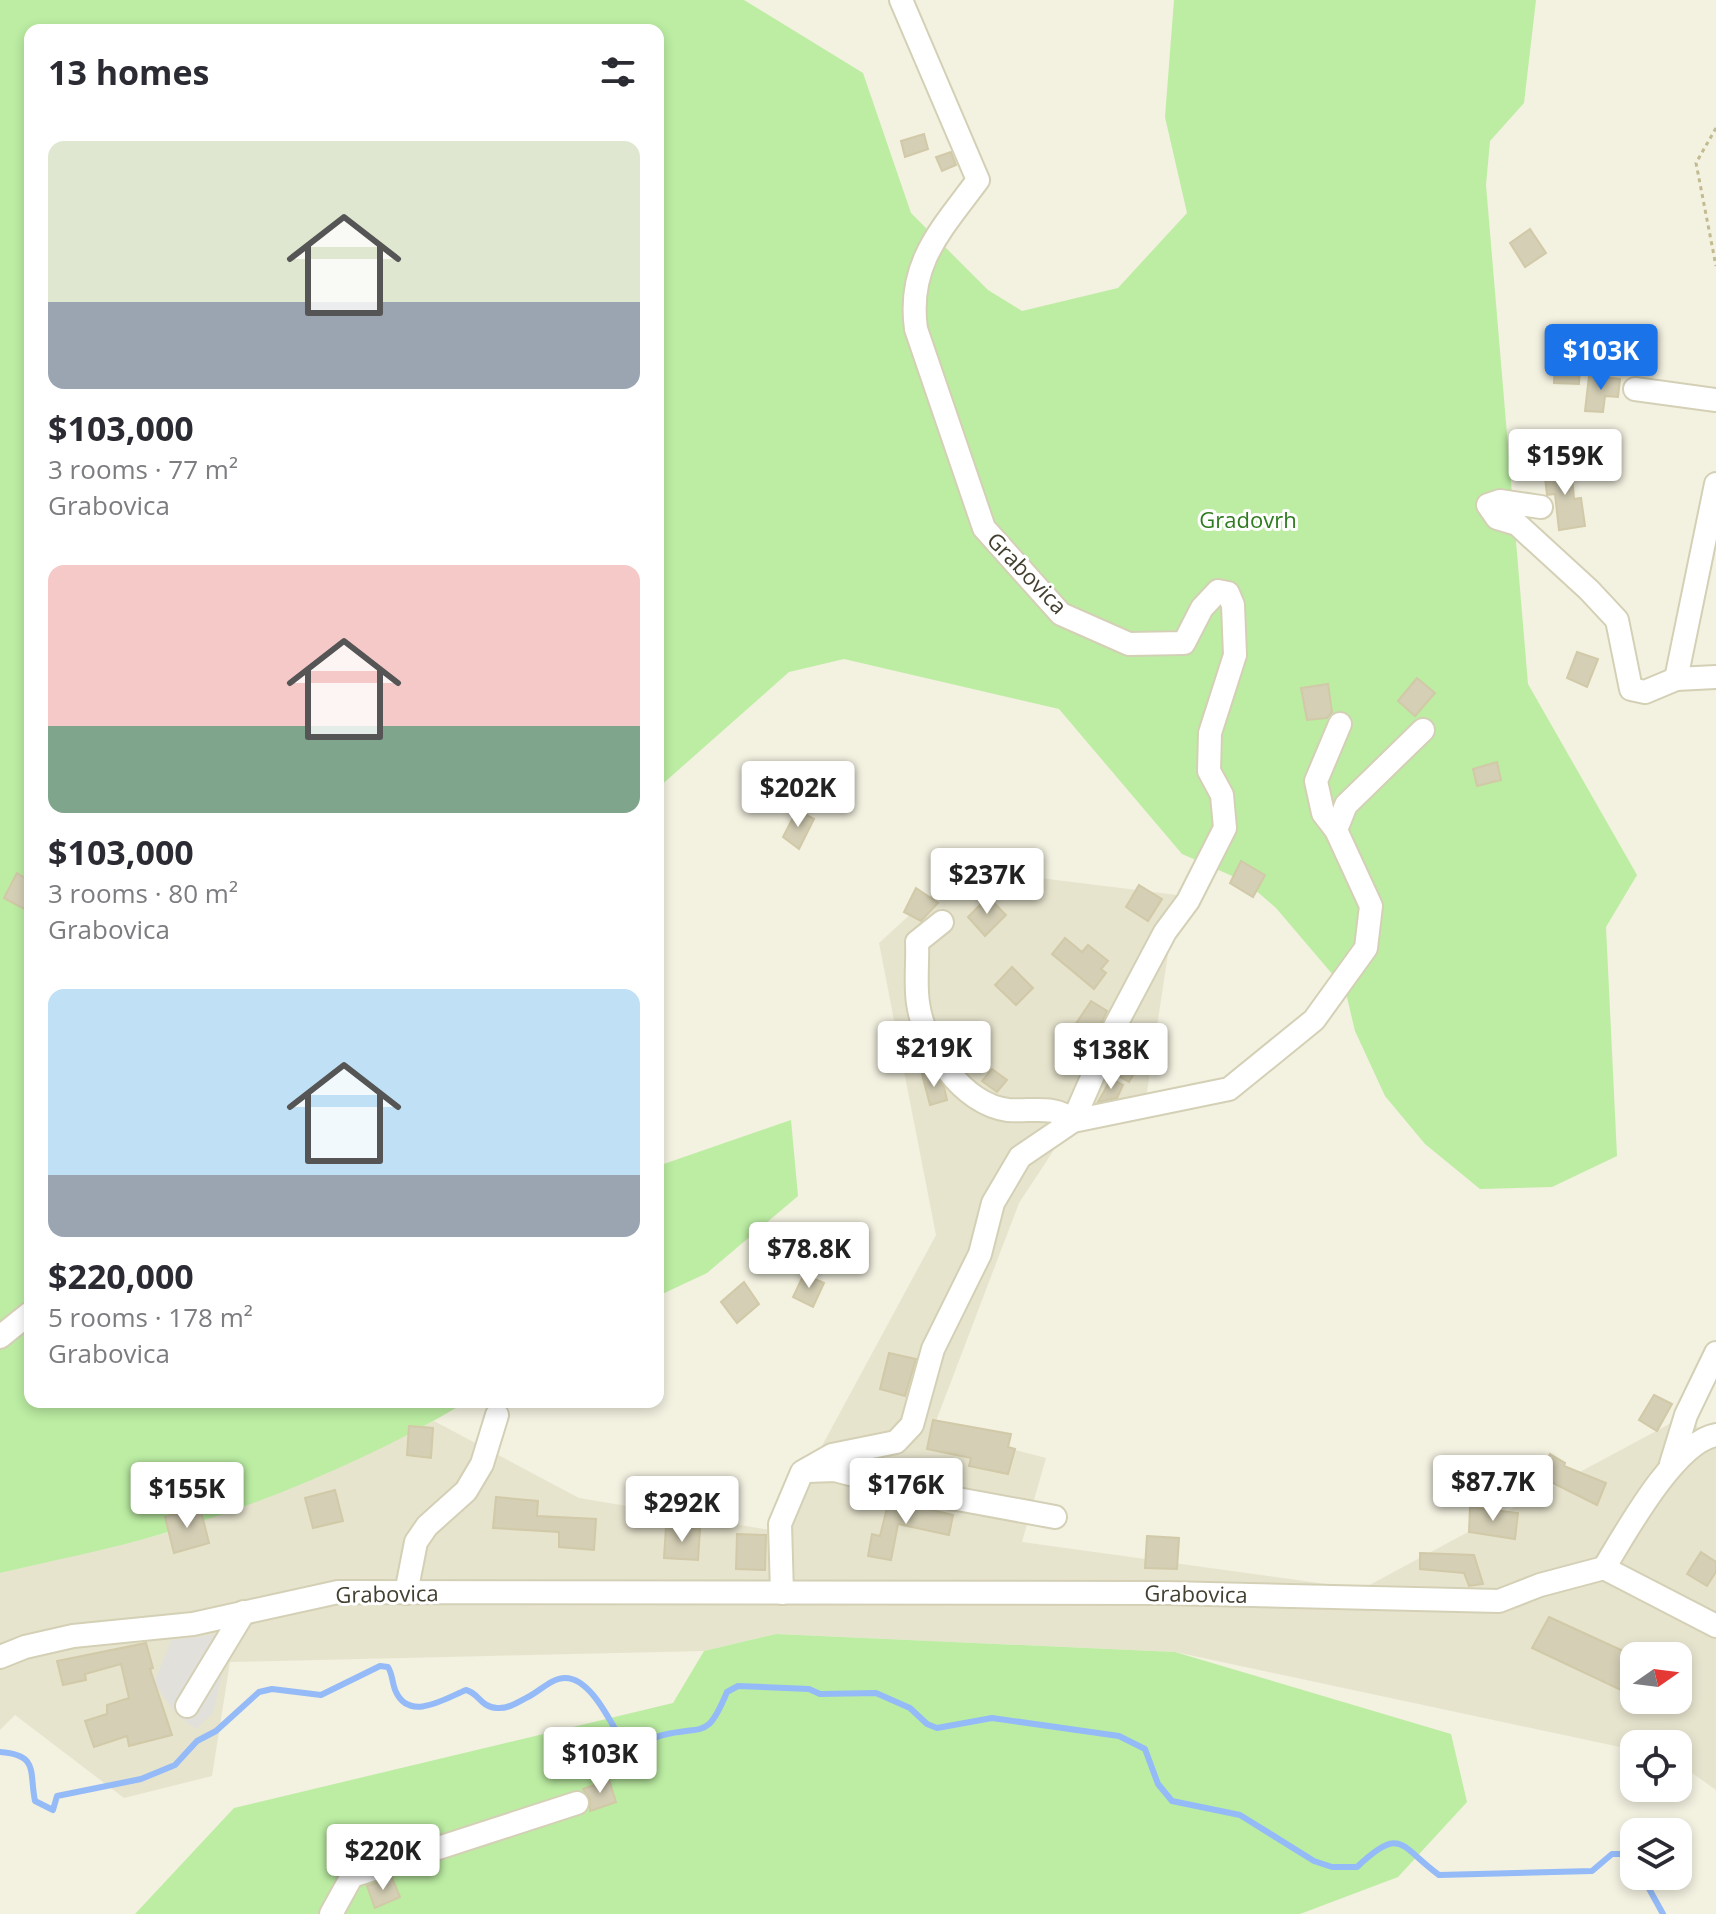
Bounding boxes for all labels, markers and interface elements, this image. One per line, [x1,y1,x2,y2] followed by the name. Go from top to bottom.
[48,49,209,95] text: 13 homes
[596,50,640,94] icon: filters
[272,193,416,337] icon: home
[1545,324,1657,392] pin: $103K
[1563,332,1639,368] text: $103K
[48,405,194,451] text: $103,000
[1509,429,1621,497] pin: $159K
[1527,437,1603,473] text: $159K
[48,451,238,487] text: 3 rooms · 77 m²
[48,487,170,523] text: Grabovica
[1199,504,1297,534] park label: Gradovrh
[981,525,1074,620] street label: Grabovica
[272,617,416,761] icon: home
[742,761,854,829] pin: $202K
[760,769,836,805] text: $202K
[48,829,194,875] text: $103,000
[931,848,1043,916] pin: $237K
[949,856,1025,892] text: $237K
[48,875,238,911] text: 3 rooms · 80 m²
[48,911,170,947] text: Grabovica
[878,1021,990,1089] pin: $219K
[1055,1023,1167,1091] pin: $138K
[896,1029,972,1065] text: $219K
[1073,1031,1149,1067] text: $138K
[272,1041,416,1185] icon: home
[744,1222,874,1290] pin: $78.8K
[767,1230,851,1266] text: $78.8K
[48,1253,194,1299] text: $220,000
[48,1299,253,1335] text: 5 rooms · 178 m²
[48,1335,170,1371] text: Grabovica
[1428,1455,1558,1523] pin: $87.7K
[850,1458,962,1526] pin: $176K
[131,1462,243,1530] pin: $155K
[1451,1463,1535,1499] text: $87.7K
[868,1466,944,1502] text: $176K
[149,1470,225,1506] text: $155K
[626,1476,738,1544] pin: $292K
[644,1484,720,1520] text: $292K
[335,1577,439,1609] street label: Grabovica
[1144,1577,1248,1609] street label: Grabovica
[1620,1642,1692,1714] north arrow
[1620,1642,1692,1890] map controls
[544,1727,656,1795] pin: $103K
[1620,1730,1692,1802] button: locate
[562,1735,638,1771] text: $103K
[1620,1818,1692,1890] button: layers
[327,1824,439,1892] pin: $220K
[345,1832,421,1868] text: $220K

